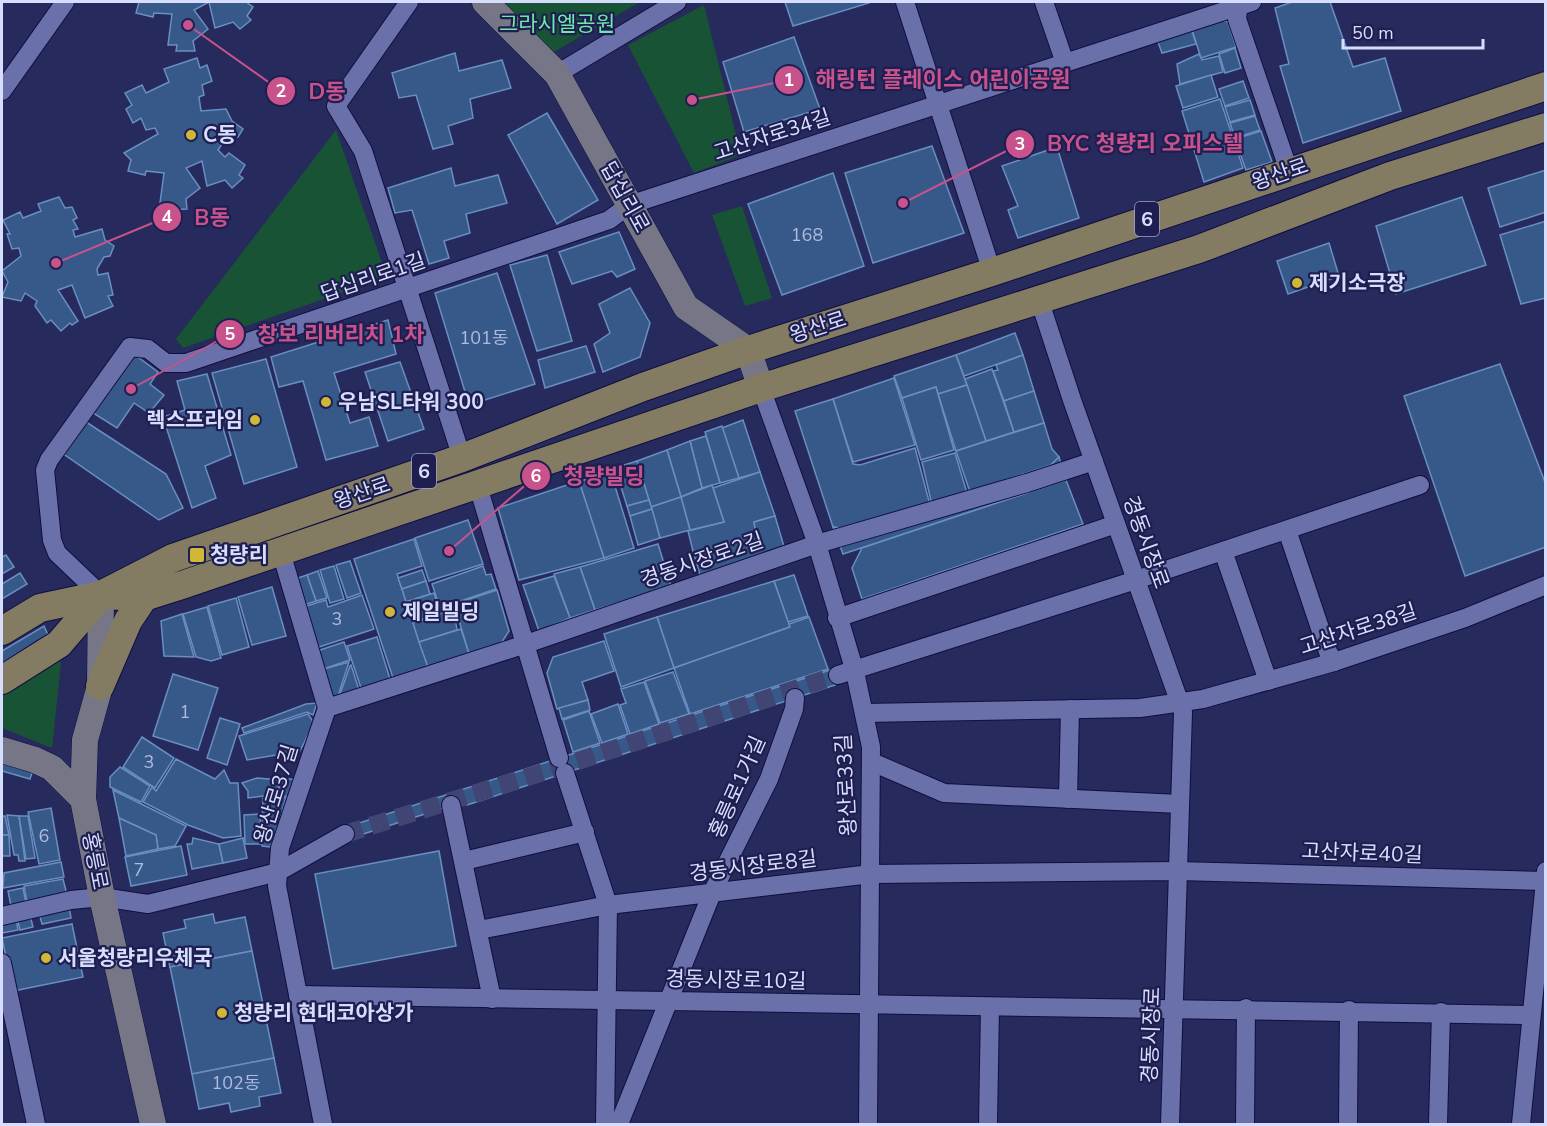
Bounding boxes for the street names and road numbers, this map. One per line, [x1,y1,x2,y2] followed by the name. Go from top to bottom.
[710,103,834,167] street label: 고산자로34길
[1248,151,1312,197] street label: 왕산로
[594,156,656,238] street label: 답십리로
[1135,202,1159,236] road number: 6
[317,246,429,308] street label: 답십리로1길
[786,305,850,349] street label: 왕산로
[412,454,436,488] road number: 6
[330,470,394,516] street label: 왕산로
[1116,492,1176,592] street label: 경동시장로
[637,526,767,594] street label: 경동시장로2길
[1296,597,1420,661] street label: 고산자로38길
[702,731,772,843] street label: 홍릉로1가길
[829,733,863,837] street label: 왕산로33길
[248,741,304,847] street label: 왕산로37길
[76,830,114,892] street label: 홍릉로
[1301,837,1423,869] street label: 고산자로40길
[688,844,818,888] street label: 경동시장로8길
[665,965,807,995] street label: 경동시장로10길
[1135,986,1167,1084] street label: 경동시장로

